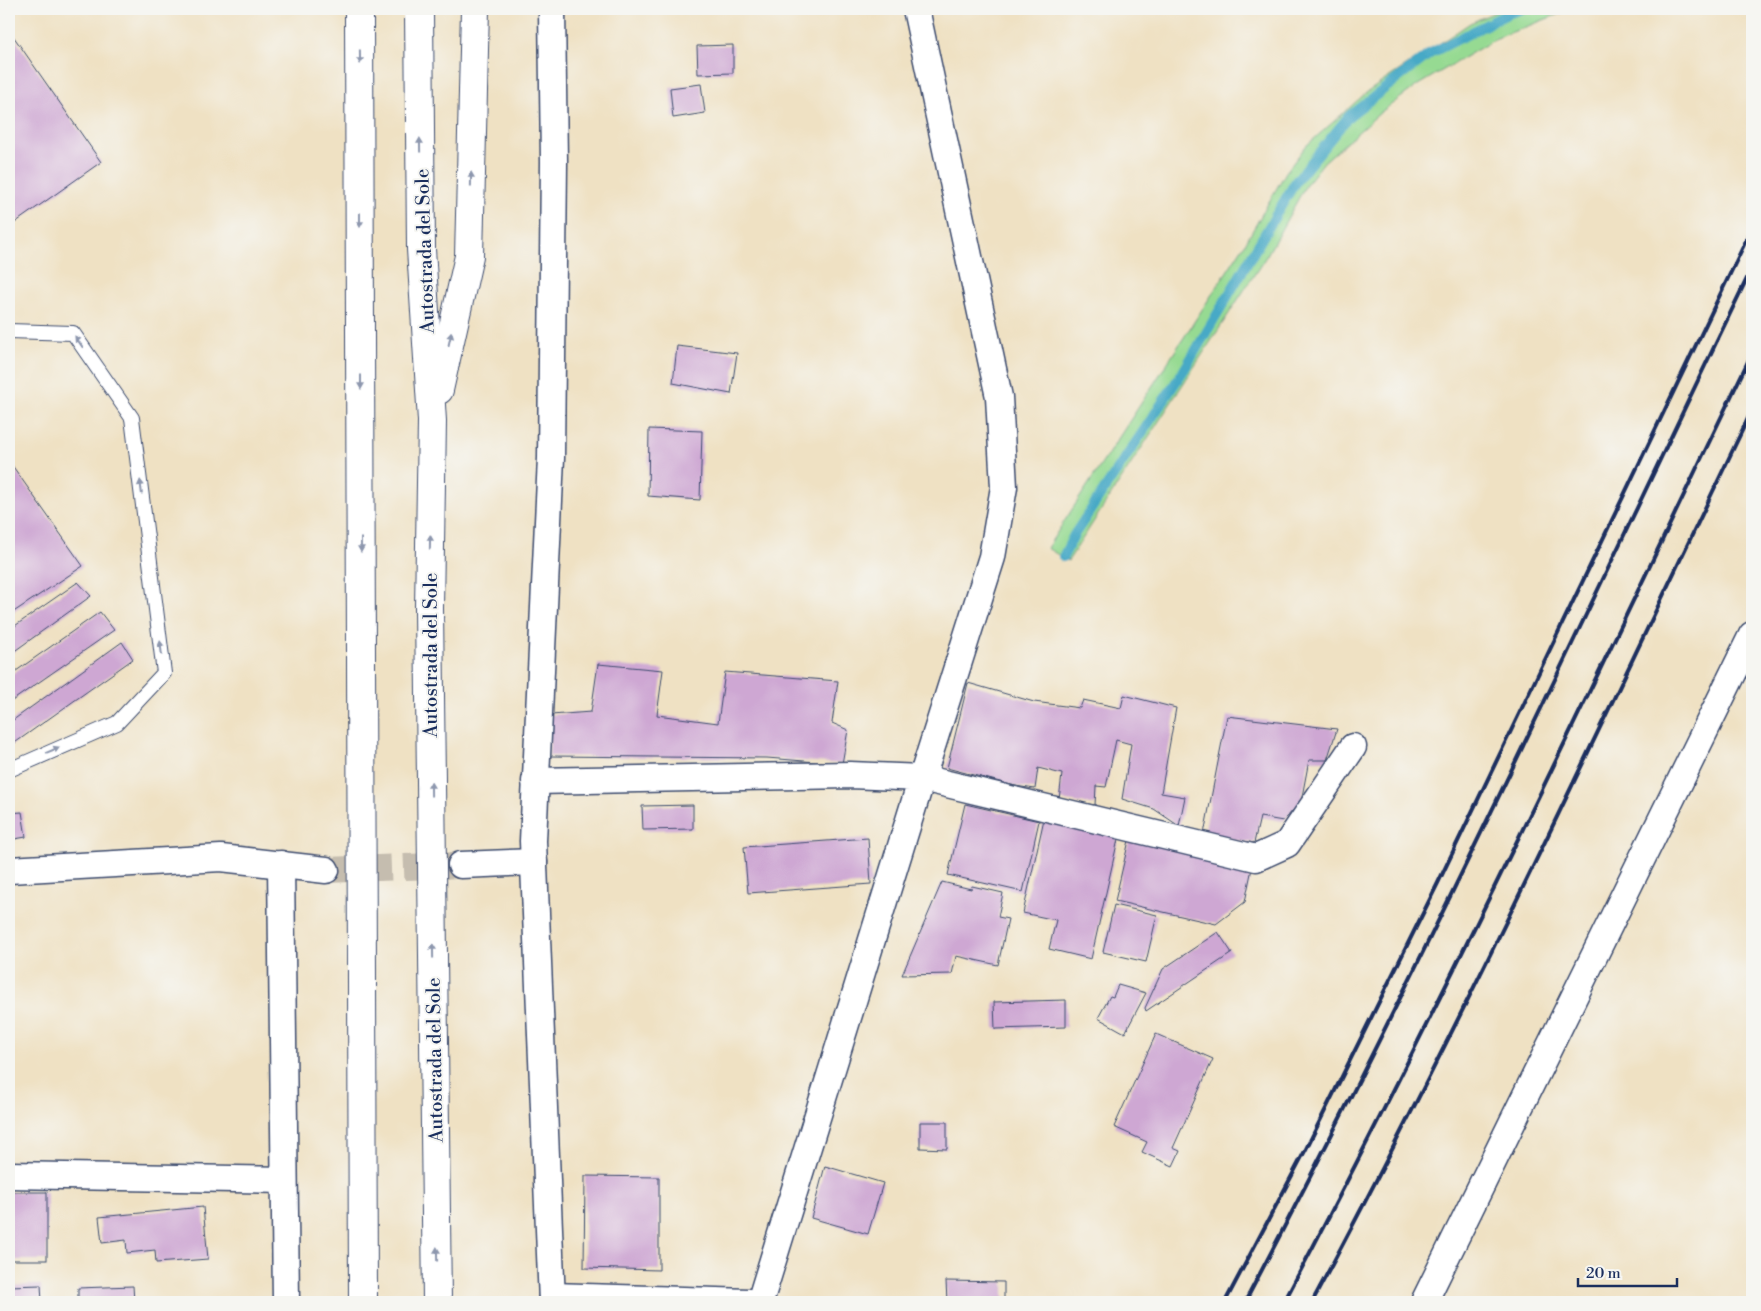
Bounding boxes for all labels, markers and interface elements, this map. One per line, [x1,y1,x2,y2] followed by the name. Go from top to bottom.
[356,50,364,66] one-way arrow
[416,137,424,153] one-way arrow
[410,168,440,335] street label: Autostrada del Sole
[467,171,475,187] one-way arrow
[356,212,364,228] one-way arrow
[446,332,454,347] one-way arrow
[74,335,84,348] one-way arrow
[357,375,365,391] one-way arrow
[137,479,145,495] one-way arrow
[426,534,434,550] one-way arrow
[357,537,365,553] one-way arrow
[419,573,443,738] street label: Autostrada del Sole
[157,640,165,656] one-way arrow
[46,746,61,754] one-way arrow
[427,780,435,796] one-way arrow
[429,943,437,959] one-way arrow
[422,977,448,1144] street label: Autostrada del Sole
[432,1245,440,1261] one-way arrow
[1578,1256,1677,1288] scale bar
[1586,1264,1621,1283] text: 20 m

